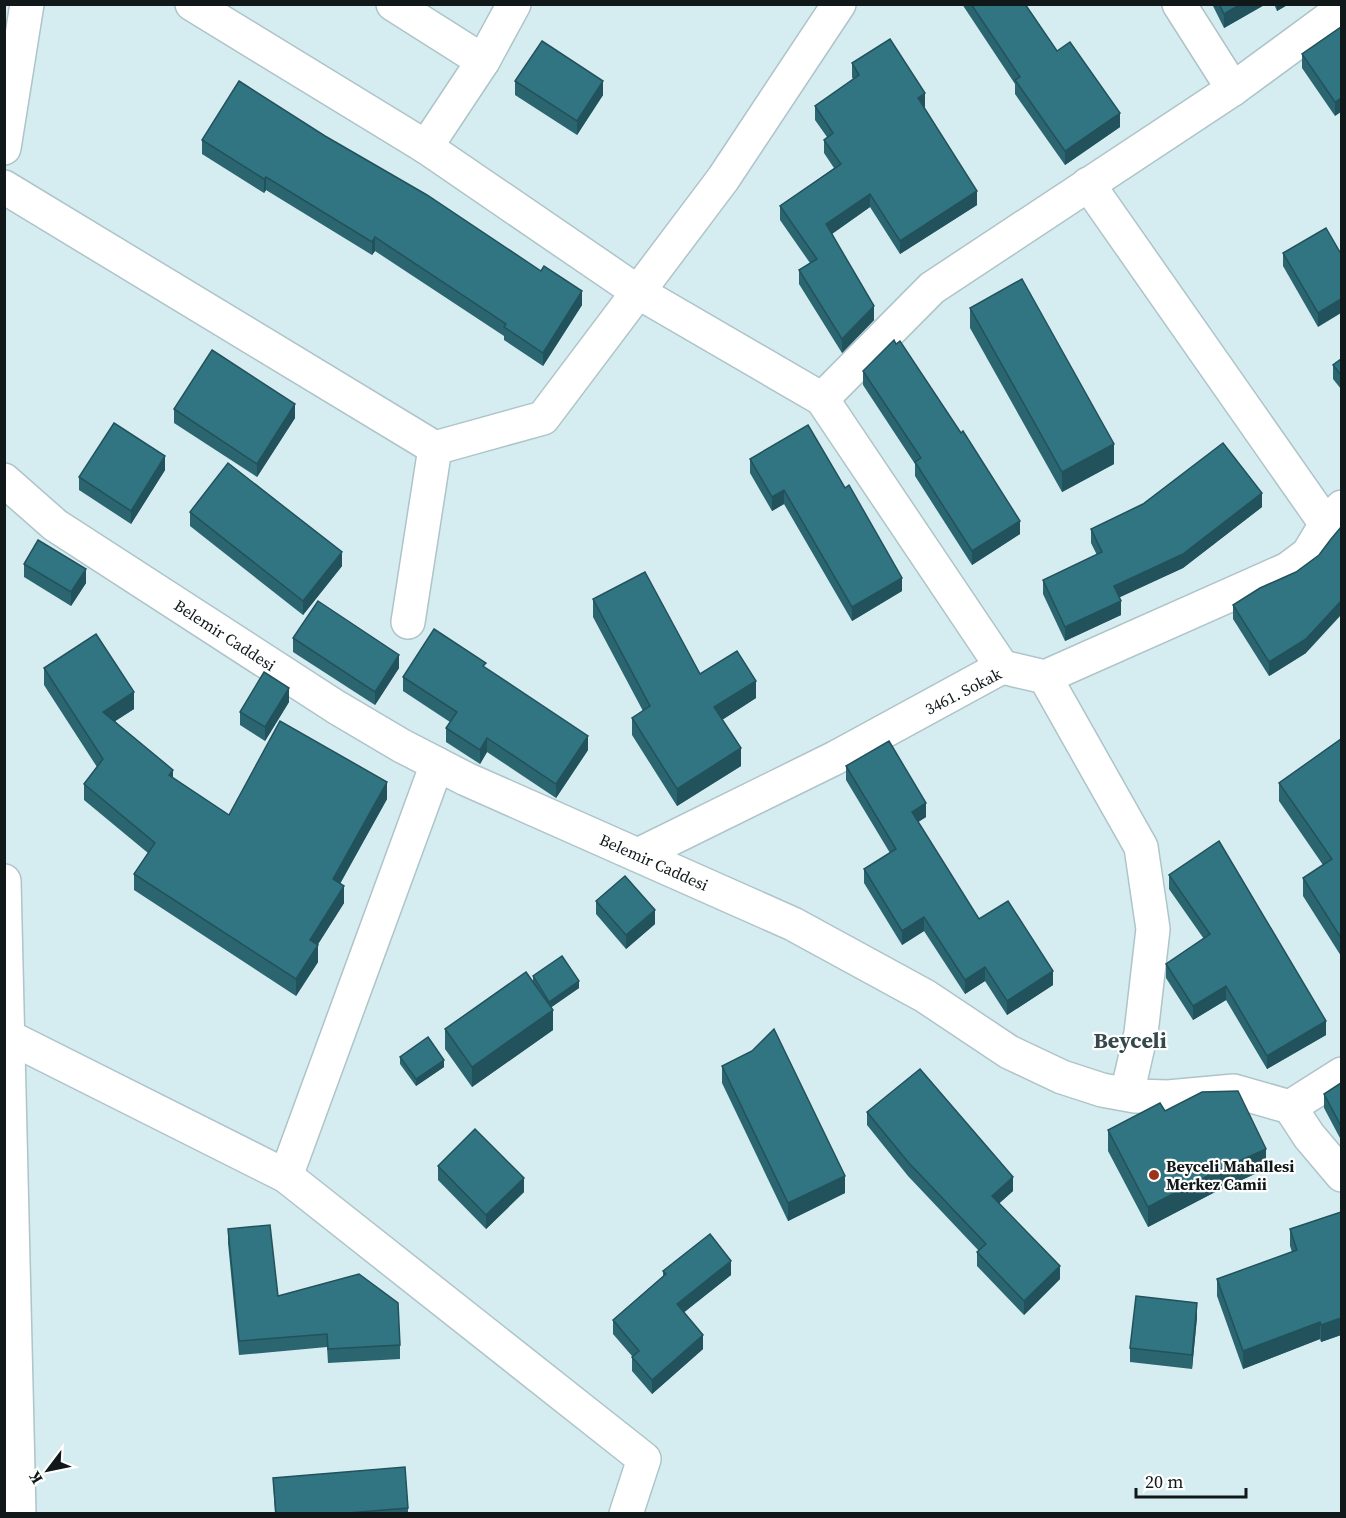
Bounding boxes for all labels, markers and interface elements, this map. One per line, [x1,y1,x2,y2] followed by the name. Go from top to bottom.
[170,594,280,676] street label: Belemir Caddesi
[921,662,1005,720] street label: 3461. Sokak
[596,828,712,896] street label: Belemir Caddesi
[1093,1025,1167,1055] district label: Beyceli
[1166,1155,1294,1195] place label: Beyceli Mahallesi Merkez Camii
[1147,1168,1161,1182] marker: Beyceli Mahallesi Merkez Camii
[18,1440,78,1500] north arrow
[1136,1461,1246,1499] scale bar
[23,1467,48,1489] text: K
[1145,1469,1183,1494] text: 20 m

